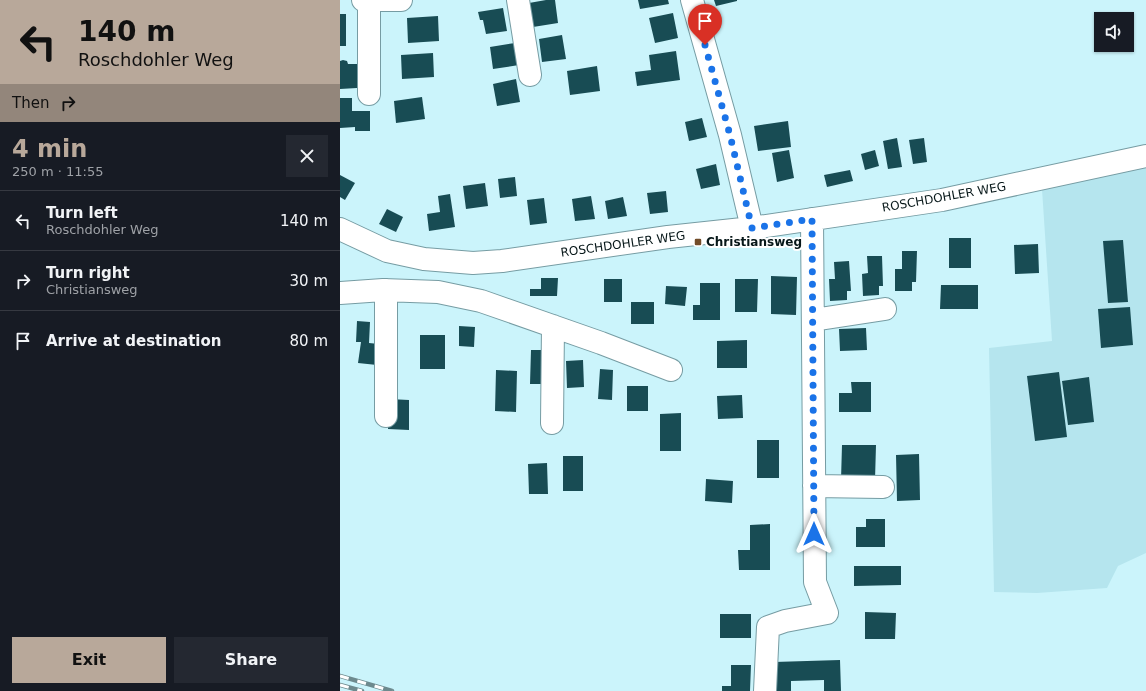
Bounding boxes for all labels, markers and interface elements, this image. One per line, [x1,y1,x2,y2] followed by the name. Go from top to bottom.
[688,4,722,45] pin
[694,10,716,32] icon: arrive
[1094,12,1134,52] map controls
[1094,12,1134,52] button: sound
[78,15,175,48] text: 140 m
[12,16,64,68] icon: left
[78,49,234,70] text: Roschdohler Weg
[57,92,79,114] icon: right
[12,94,49,112] text: Then
[12,135,87,163] text: 4 min
[286,135,328,177] button: close
[12,164,103,179] text: 250 m · 11:55
[881,179,1007,215] street label: ROSCHDOHLER WEG
[46,204,118,222] text: Turn left
[12,210,34,232] icon: left
[280,212,328,230] text: 140 m
[46,222,158,237] text: Roschdohler Weg
[560,228,686,260] street label: ROSCHDOHLER WEG
[706,235,802,249] place label: Christiansweg
[693,237,703,247] marker: Christiansweg
[46,264,130,282] text: Turn right
[12,270,34,292] icon: right
[290,272,328,290] text: 30 m
[46,282,138,297] text: Christiansweg
[12,330,34,352] icon: arrive
[46,332,221,350] text: Arrive at destination
[290,332,328,350] text: 80 m
[793,513,835,555] position arrow
[12,637,166,683] button: Exit
[174,637,328,683] button: Share

